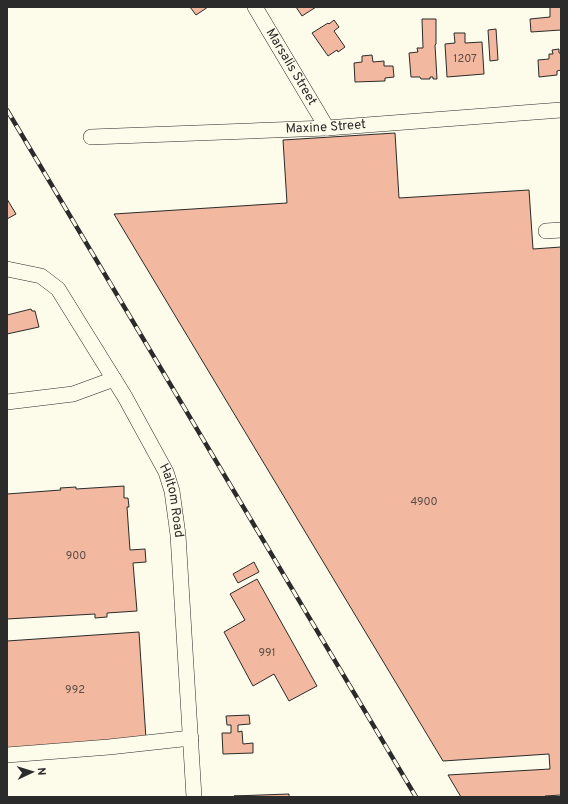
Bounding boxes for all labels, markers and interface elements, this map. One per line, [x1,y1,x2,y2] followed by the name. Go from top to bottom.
[262,26,320,109] street label: Marsalis Street
[453,52,477,66] house number: 1207
[285,117,367,138] street label: Maxine Street
[155,461,186,539] street label: Haltom Road
[410,495,438,509] house number: 4900
[66,549,86,563] house number: 900
[258,646,276,660] house number: 991
[65,683,85,697] house number: 992
[12,752,52,792] north arrow
[34,767,48,776] text: N

